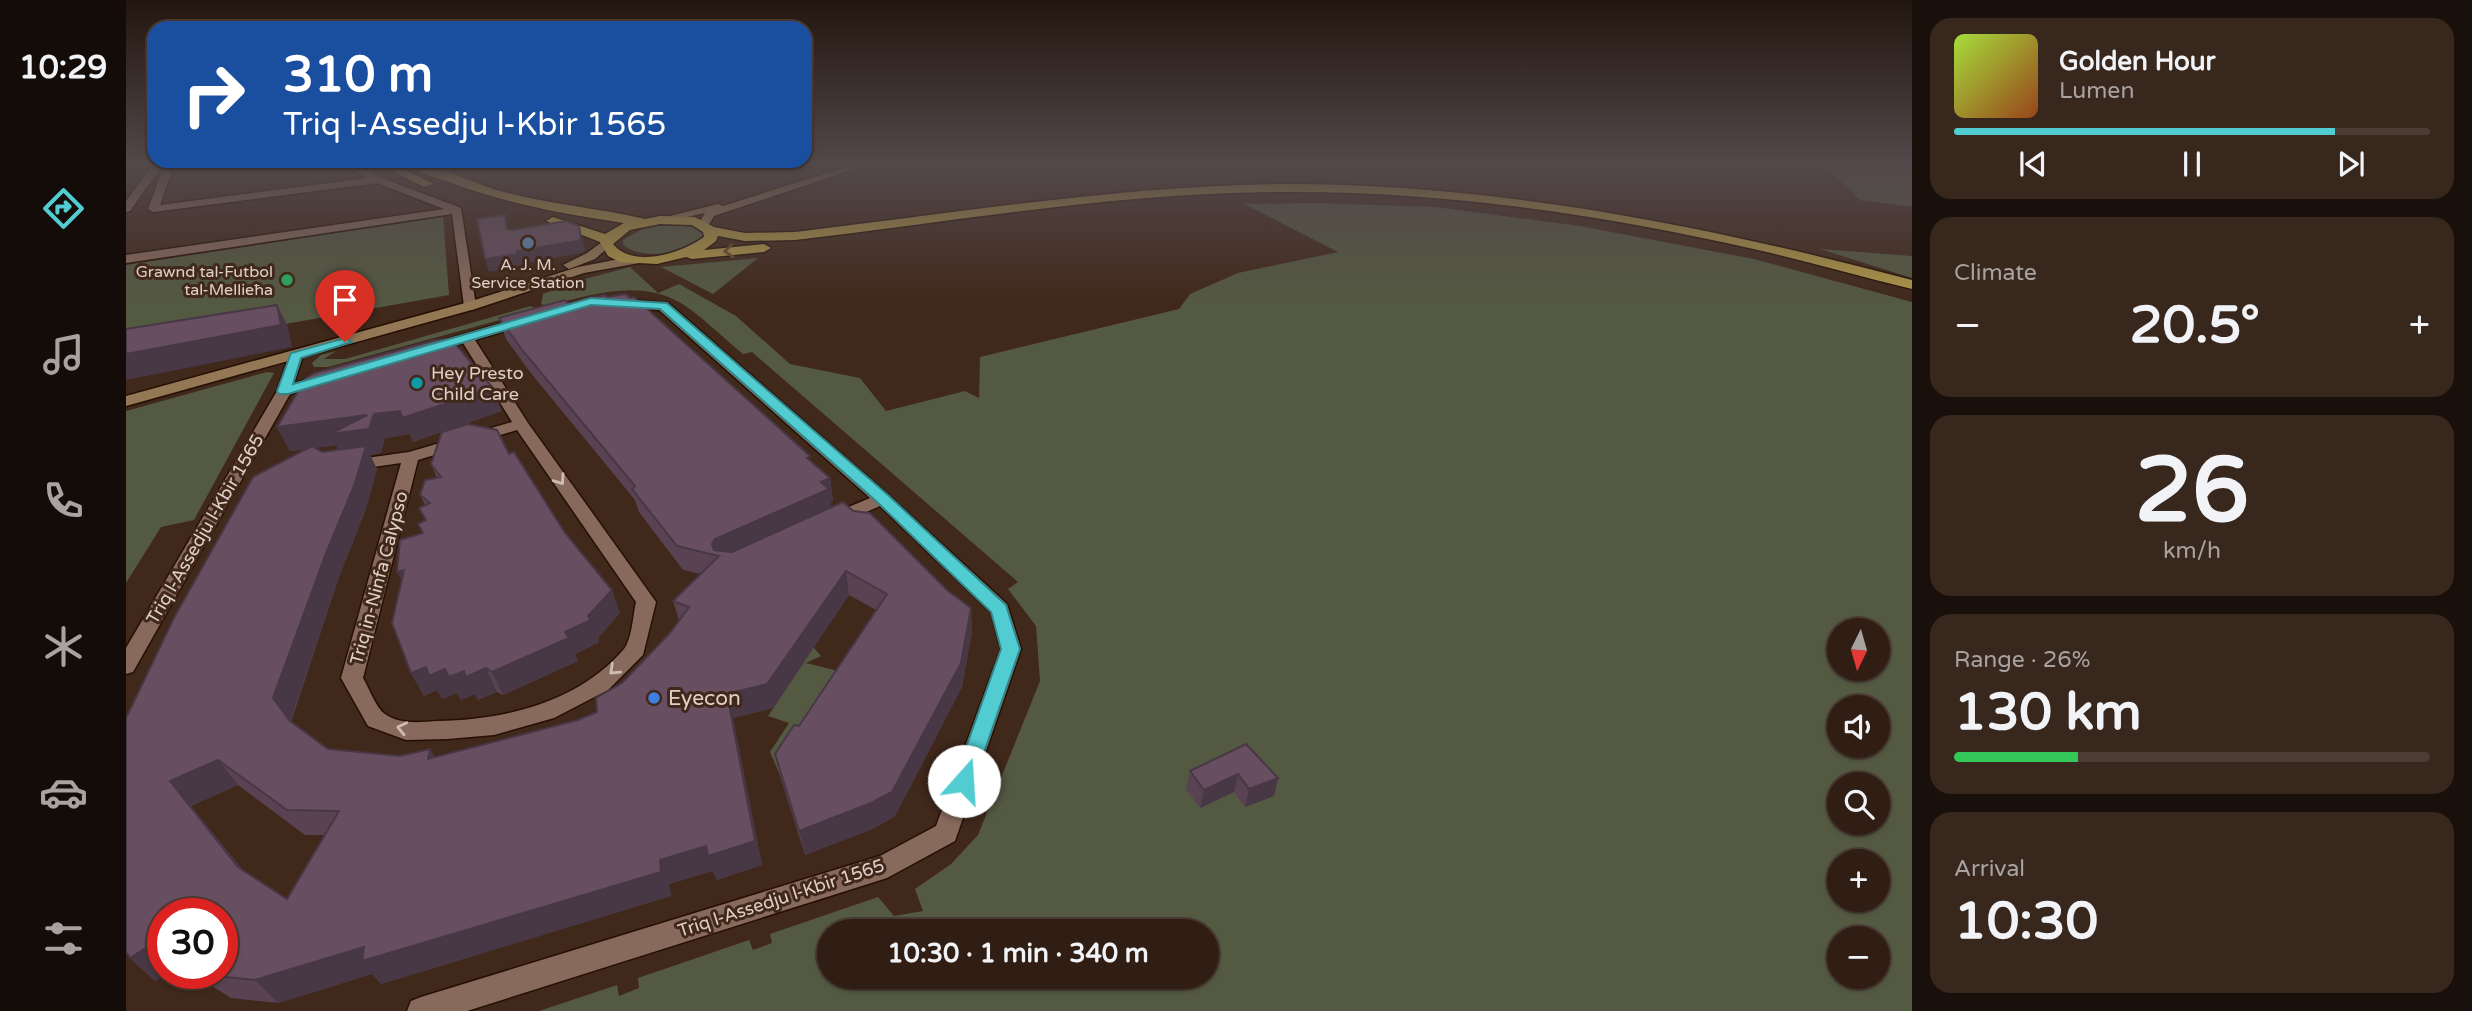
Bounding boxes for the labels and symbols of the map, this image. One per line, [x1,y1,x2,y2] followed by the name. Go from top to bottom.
[520,235,536,251] marker: A. J. M. Service Station
[724,243,735,258] one-way arrow
[471,255,585,293] place label: A. J. M. Service Station
[136,262,273,300] place label: Grawnd tal-Futbol tal-Mellieħa
[315,270,375,342] pin
[279,272,295,288] marker: Grawnd tal-Futbol tal-Mellieħa
[431,362,524,405] place label: Hey Presto Child Care
[409,375,425,391] marker: Hey Presto Child Care
[142,430,268,628] street label: Triq l-Assedju l-Kbir 1565
[552,472,564,485] one-way arrow
[345,489,413,667] street label: Triq in-Ninfa Calypso
[1827,618,1890,681] north arrow
[610,662,623,675] one-way arrow
[668,686,741,711] place label: Eyecon
[646,690,662,706] marker: Eyecon
[396,722,408,736] one-way arrow
[927,744,1001,818] position arrow
[675,854,887,942] street label: Triq l-Assedju l-Kbir 1565
[147,898,238,989] speed limit sign: 30

